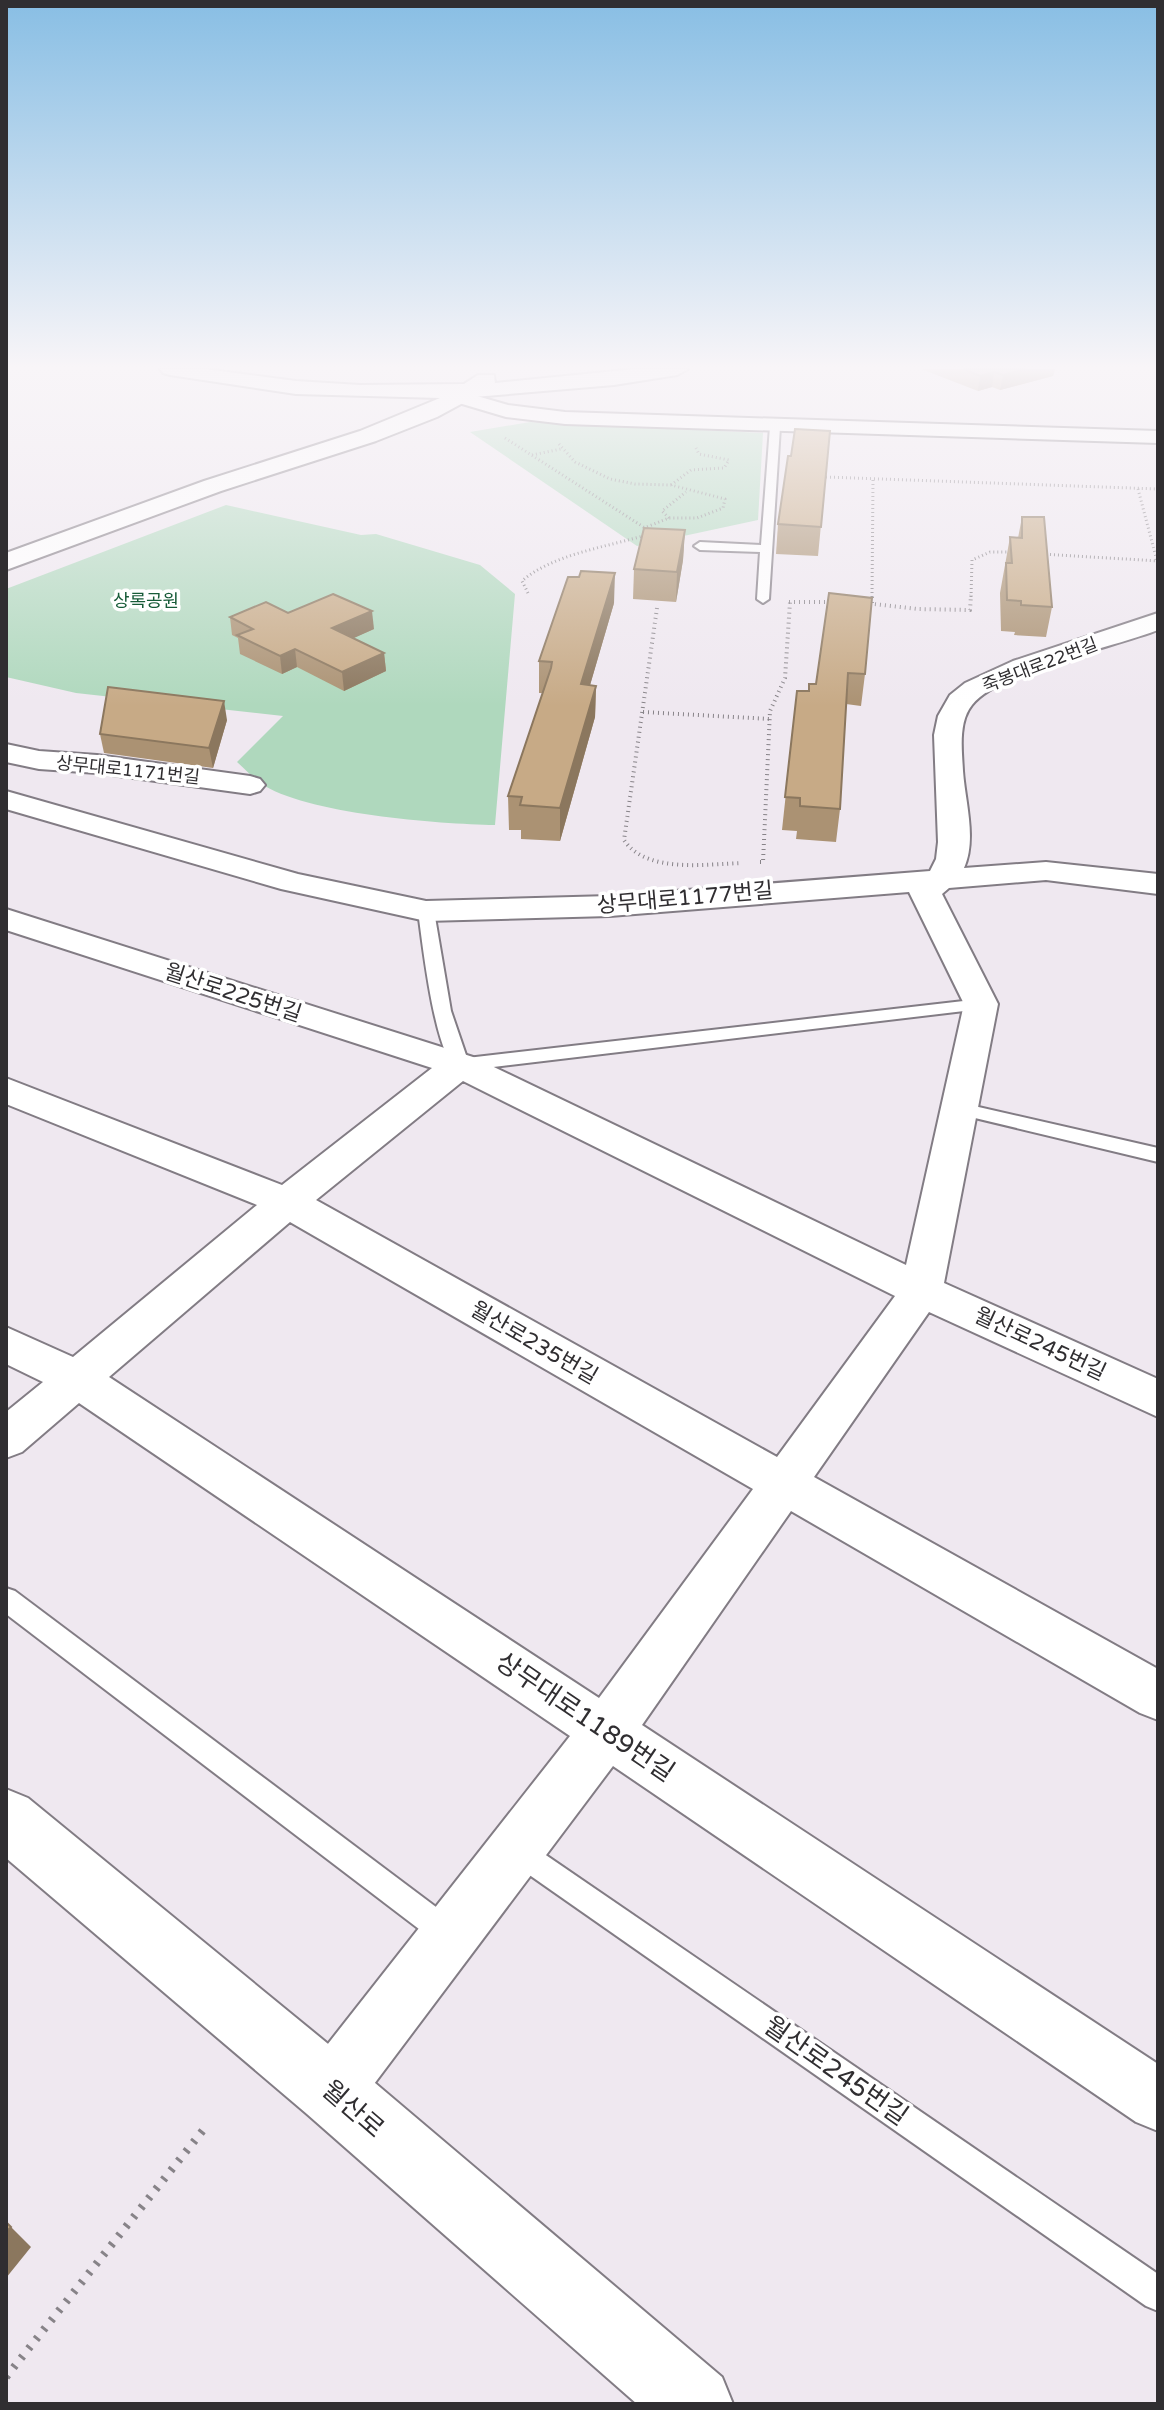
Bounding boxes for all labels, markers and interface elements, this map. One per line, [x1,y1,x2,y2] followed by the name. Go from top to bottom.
[113,590,179,612] park label: 상록공원
[979,633,1101,697] street label: 죽봉대로22번길
[55,752,201,788] street label: 상무대로1171번길
[596,877,774,919] street label: 상무대로1177번길
[161,959,305,1027] street label: 월산로225번길
[466,1296,602,1390] street label: 월산로235번길
[970,1302,1110,1386] street label: 월산로245번길
[490,1646,680,1788] street label: 상무대로1189번길
[758,2010,914,2132] street label: 월산로245번길
[316,2074,390,2144] street label: 월산로

